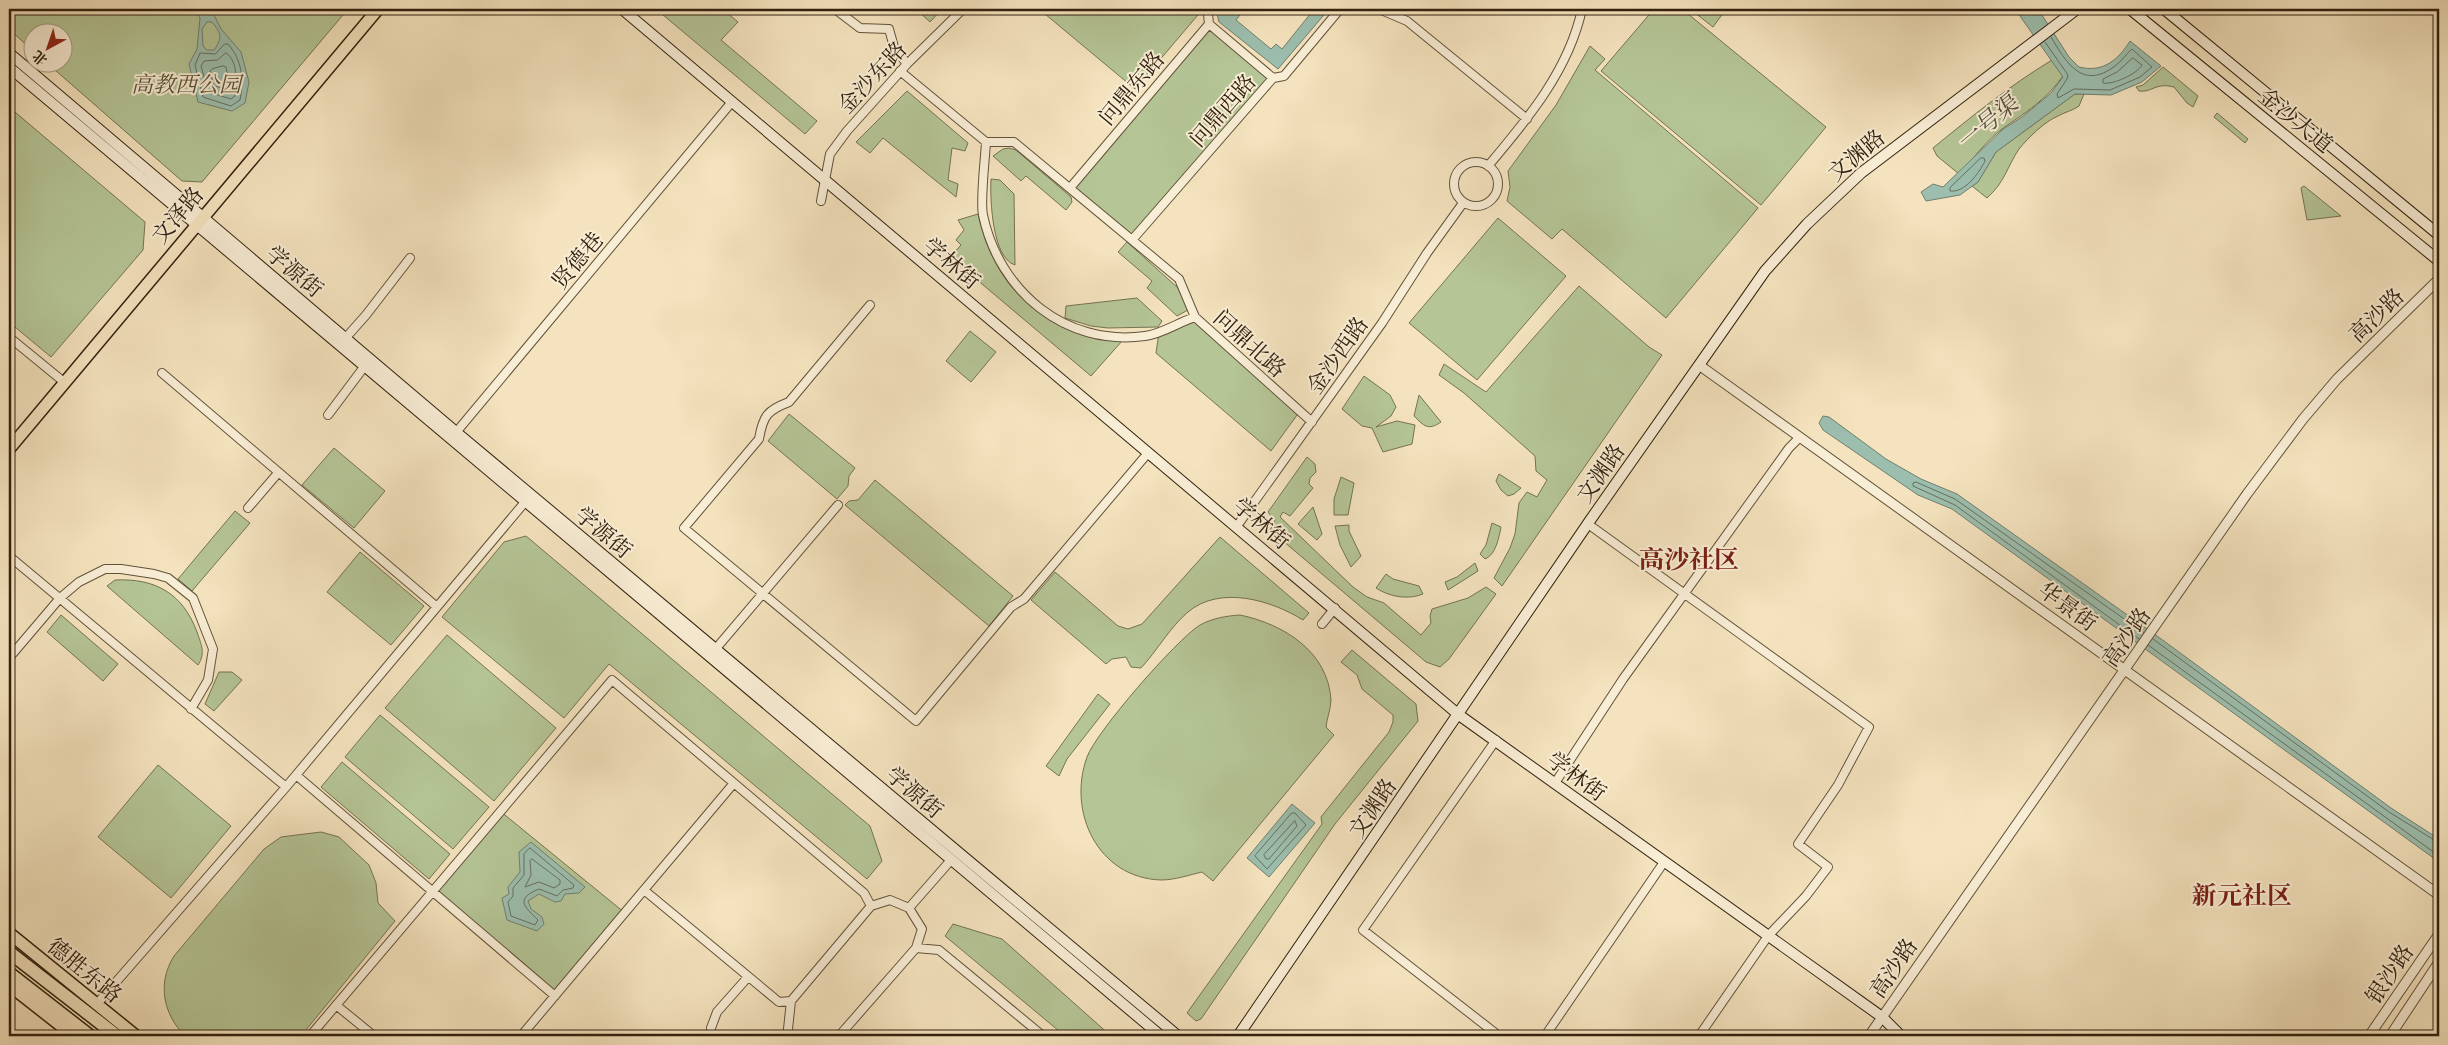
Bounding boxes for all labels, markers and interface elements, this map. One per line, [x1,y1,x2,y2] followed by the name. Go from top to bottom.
[22,22,72,72] north arrow
[832,35,913,119] street label: 金沙东路
[1092,45,1171,131] street label: 问鼎东路
[28,47,51,69] text: 北
[1183,68,1262,153] street label: 问鼎西路
[131,70,244,99] park label: 高教西公园
[2252,81,2339,159] street label: 金沙大道
[1949,86,2027,158] water label: 一号渠
[1822,123,1891,188] street label: 文渊路
[145,181,210,250] street label: 文泽路
[545,226,610,295] street label: 贤德巷
[917,231,986,296] street label: 学林街
[260,239,329,304] street label: 学源街
[2343,282,2410,349] street label: 高沙路
[1207,303,1292,384] street label: 问鼎北路
[1300,311,1375,400] street label: 金沙西路
[1570,438,1631,509] street label: 文渊路
[1227,491,1296,556] street label: 学林街
[569,500,638,565] street label: 学源街
[1639,543,1739,575] district label: 高沙社区
[2032,575,2103,638] street label: 华景街
[2096,602,2157,673] street label: 高沙路
[1541,745,1612,808] street label: 学林街
[880,760,949,825] street label: 学源街
[1342,773,1403,844] street label: 文渊路
[2192,879,2292,911] district label: 新元社区
[41,931,128,1009] street label: 德胜东路
[1863,933,1924,1004] street label: 高沙路
[2359,939,2420,1010] street label: 银沙路

